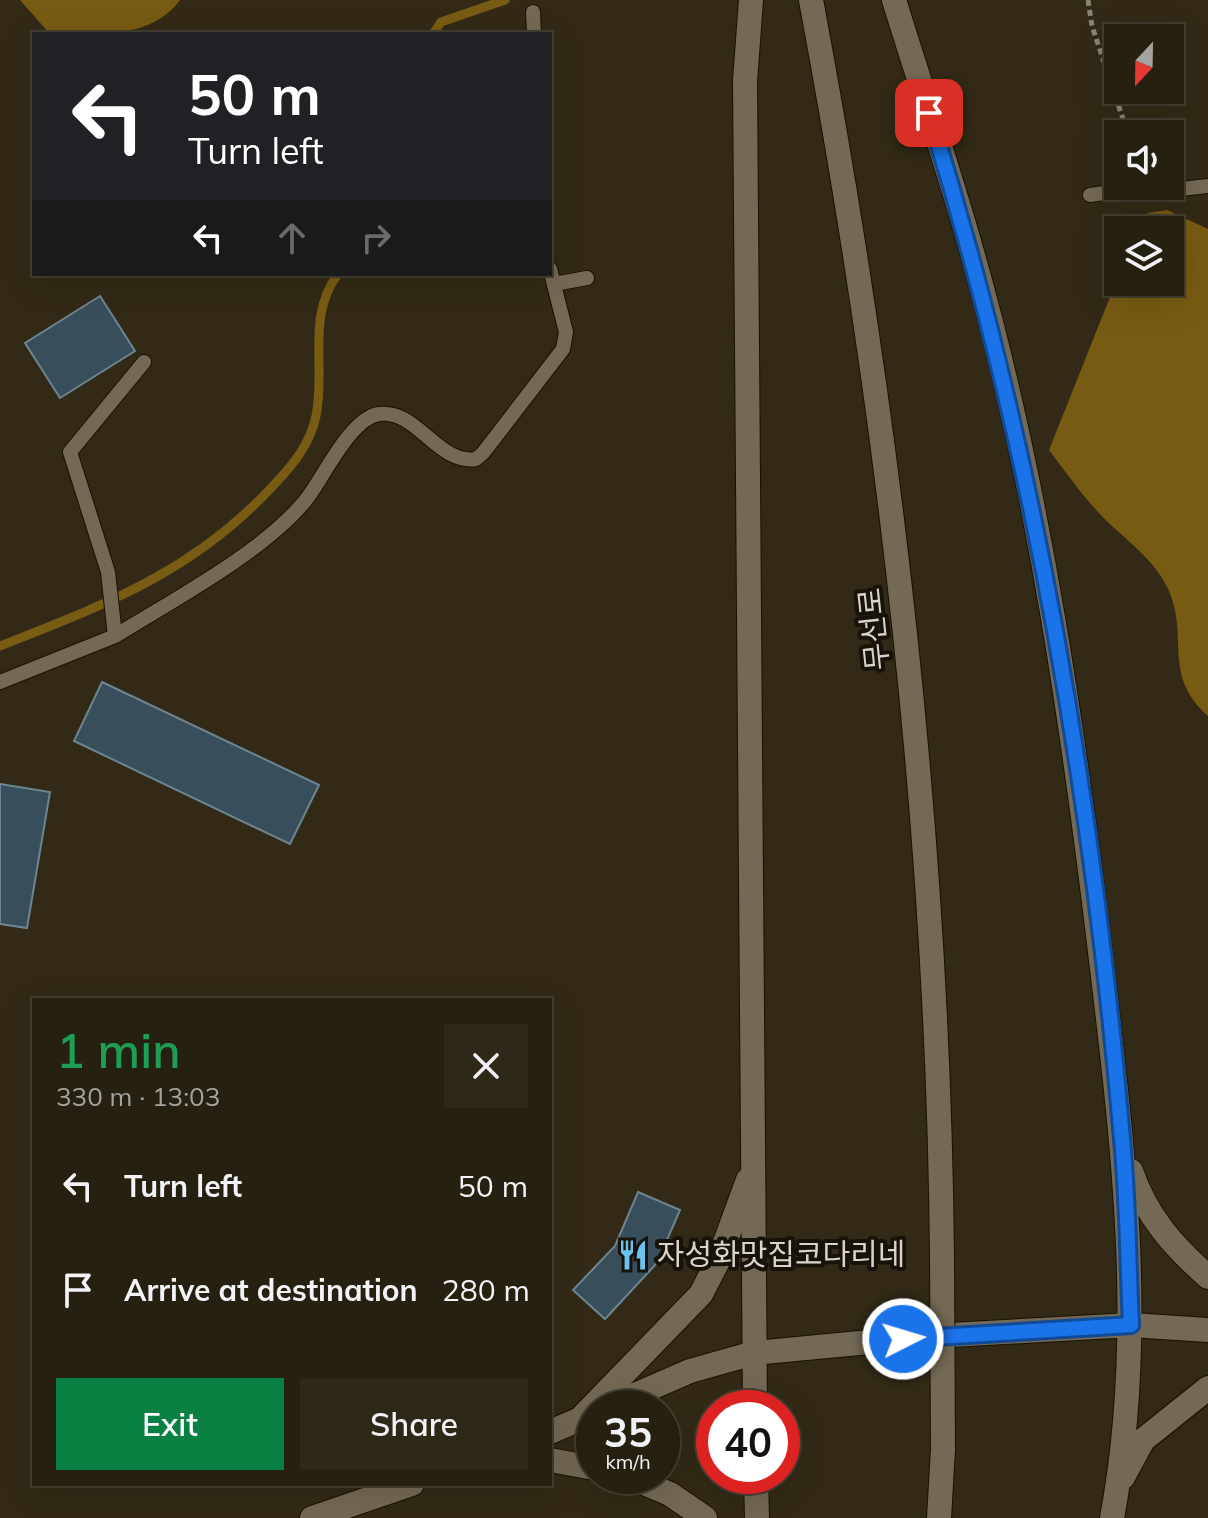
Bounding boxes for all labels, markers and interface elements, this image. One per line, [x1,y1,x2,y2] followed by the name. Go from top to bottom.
[1104,24,1184,104] north arrow
[1104,24,1184,296] map controls
[188,59,321,129] text: 50 m
[56,64,160,168] icon: left
[895,79,963,147] pin
[907,91,951,135] icon: arrive
[1104,120,1184,200] button: sound
[188,128,324,173] text: Turn left
[186,216,230,260] icon: left
[270,216,314,260] icon: ahead
[354,216,398,260] icon: right
[1104,216,1184,296] button: layers
[850,586,896,672] street label: 무선로
[56,1020,181,1080] text: 1 min
[444,1024,528,1108] button: close
[56,1080,220,1113] text: 330 m · 13:03
[56,1164,100,1208] icon: left
[124,1167,242,1205] text: Turn left
[458,1167,528,1205] text: 50 m
[657,1235,905,1273] place label: 자성화맛집코다리네
[616,1238,650,1272] restaurant icon: 자성화맛집코다리네
[56,1268,100,1312] icon: arrive
[124,1271,418,1309] text: Arrive at destination
[442,1271,530,1309] text: 280 m
[861,1297,945,1381] position arrow
[56,1378,284,1470] button: Exit
[300,1378,528,1470] button: Share
[696,1390,800,1494] speed limit sign: 40
[604,1407,652,1457] text: 35
[605,1449,651,1474] text: km/h

